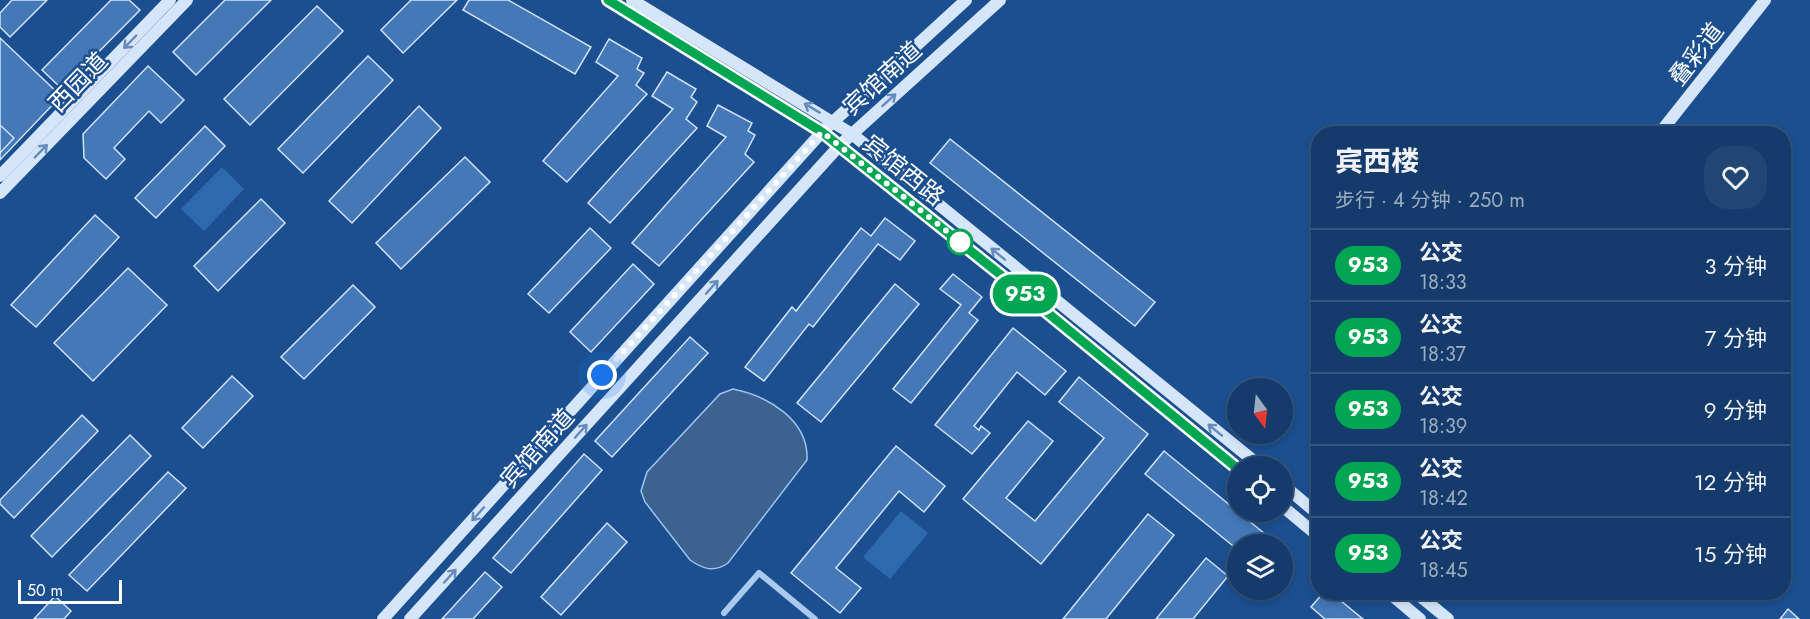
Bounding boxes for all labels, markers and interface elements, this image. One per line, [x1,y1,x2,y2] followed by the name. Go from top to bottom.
[1660,15,1732,93] street label: 叠彩道
[835,33,929,123] street label: 宾馆南道
[122,35,137,50] one-way arrow
[40,44,116,120] street label: 西园道
[881,93,896,107] one-way arrow
[804,101,821,113] one-way arrow
[856,126,952,214] street label: 宾馆西路
[1335,141,1419,182] text: 宾西楼
[33,144,48,159] one-way arrow
[1704,146,1767,209] button: heart
[1335,186,1525,215] text: 步行 · 4 分钟 · 250 m
[947,229,973,255] unlabelled marker
[1419,236,1463,268] text: 公交
[991,247,1006,261] one-way arrow
[1348,250,1388,280] text: 953
[1704,250,1767,282] text: 3 分钟
[1419,268,1467,297] text: 18:33
[990,274,1060,314] line badge: 953
[1005,279,1045,309] text: 953
[705,280,719,295] one-way arrow
[1419,308,1463,340] text: 公交
[1348,322,1388,352] text: 953
[1705,322,1767,354] text: 7 分钟
[1419,340,1466,369] text: 18:37
[587,360,617,390] your location
[1227,378,1293,444] north arrow
[1227,378,1293,600] map controls
[1419,380,1463,412] text: 公交
[1348,394,1388,424] text: 953
[1704,394,1767,426] text: 9 分钟
[492,401,582,495] street label: 宾馆南道
[1419,412,1467,441] text: 18:39
[1207,423,1223,436] one-way arrow
[574,424,588,439] one-way arrow
[1419,452,1463,484] text: 公交
[1227,456,1293,522] button: locate
[1348,466,1388,496] text: 953
[1694,466,1767,498] text: 12 分钟
[1419,484,1468,513] text: 18:42
[471,506,485,521] one-way arrow
[1419,524,1463,556] text: 公交
[1227,534,1293,600] button: layers
[1348,538,1388,568] text: 953
[1694,538,1767,570] text: 15 分钟
[1419,556,1468,585] text: 18:45
[443,568,457,583] one-way arrow
[18,577,122,604] scale bar
[27,579,63,602] text: 50 m

